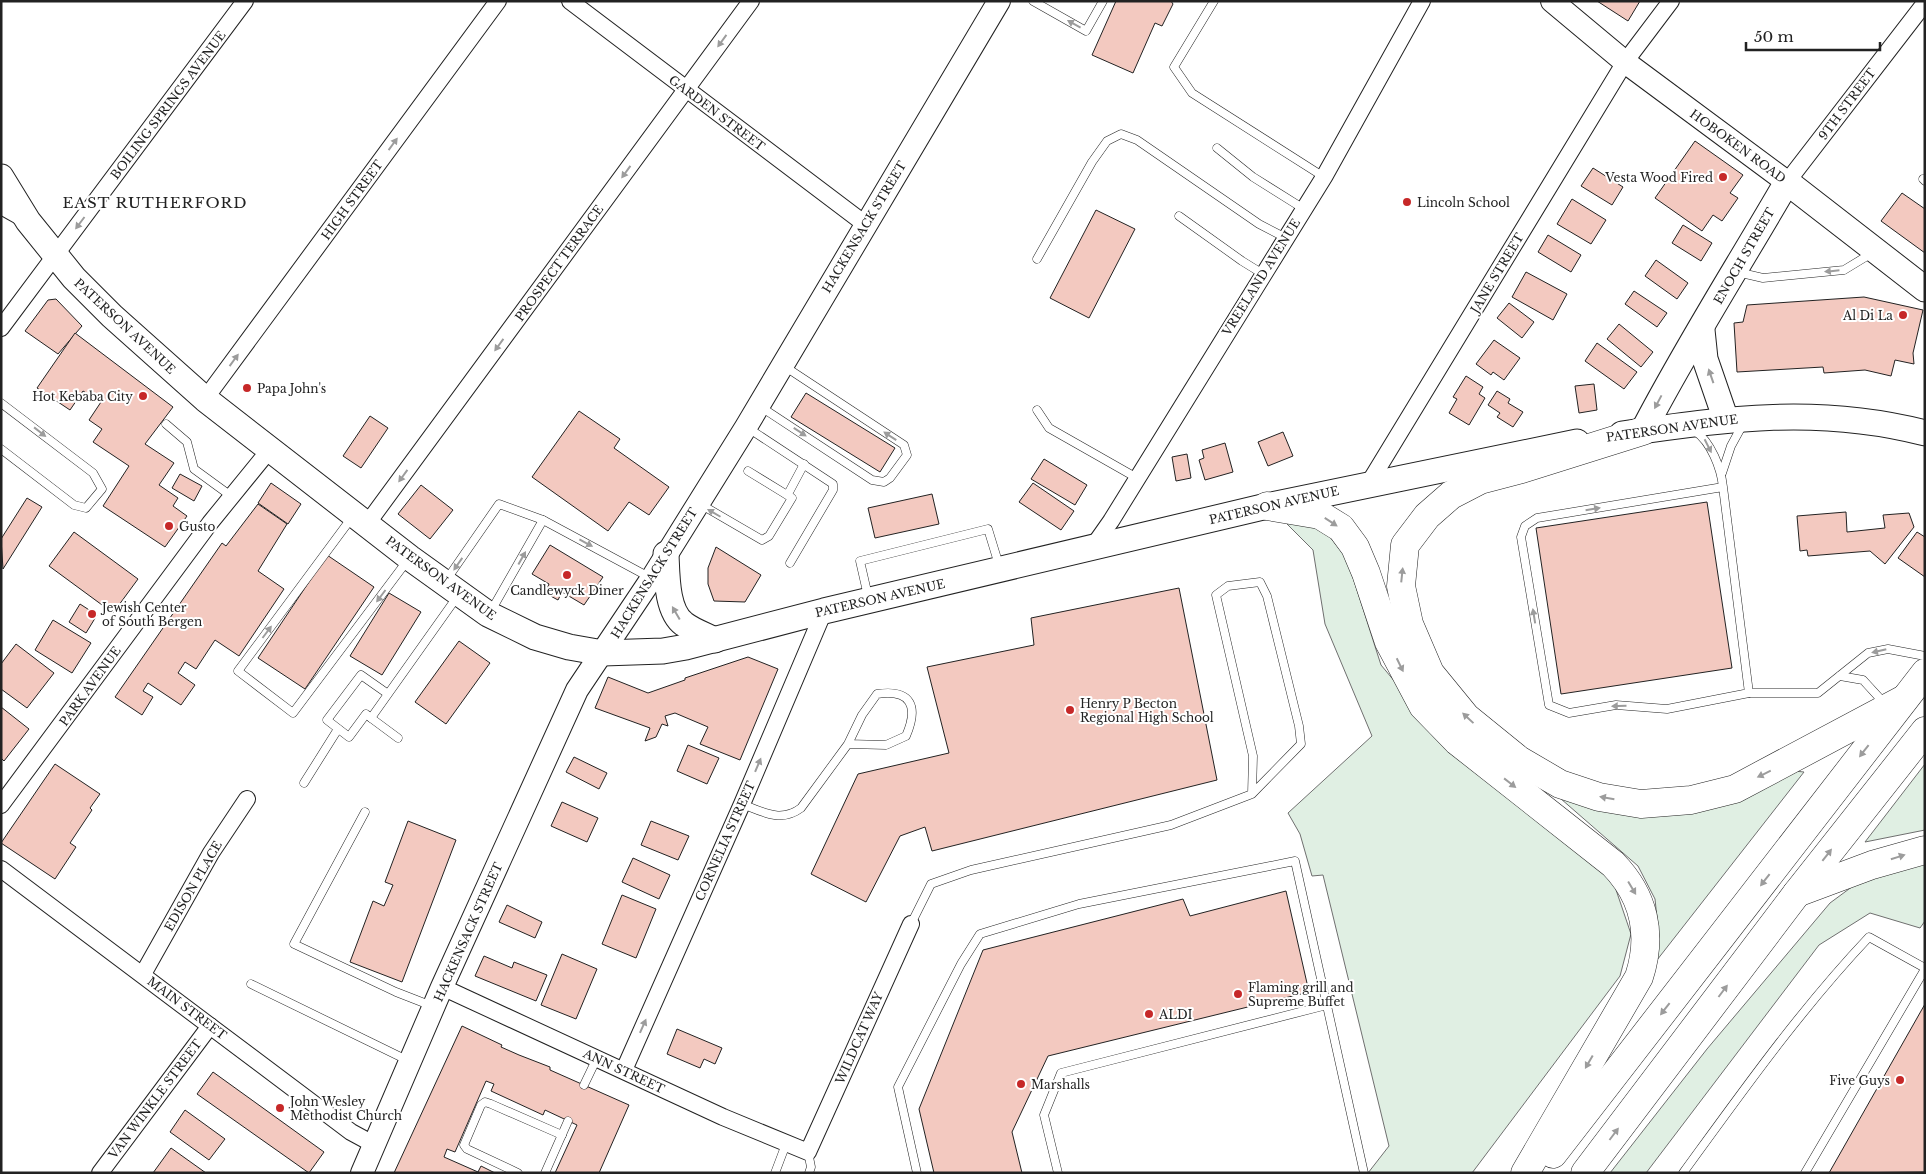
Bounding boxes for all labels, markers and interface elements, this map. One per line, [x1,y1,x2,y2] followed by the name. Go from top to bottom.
[1067,20,1082,28] one-way arrow
[1746,20,1880,52] scale bar
[1754,27,1794,46] text: 50 m
[107,28,229,182] street label: BOILING SPRINGS AVENUE
[717,34,727,48] one-way arrow
[1815,65,1879,143] street label: 9TH STREET
[666,72,768,154] street label: GARDEN STREET
[1687,106,1789,186] street label: HOBOKEN ROAD
[388,137,398,151] one-way arrow
[318,157,386,243] street label: HIGH STREET
[819,158,910,296] street label: HACKENSACK STREET
[621,165,631,178] one-way arrow
[1604,170,1713,185] place label: Vesta Wood Fired
[1717,171,1729,183] marker: Vesta Wood Fired
[62,193,248,212] district label: EAST RUTHERFORD
[1417,195,1510,210] place label: Lincoln School
[1401,196,1413,208] marker: Lincoln School
[512,202,606,324] street label: PROSPECT TERRACE
[1710,205,1778,307] street label: ENOCH STREET
[75,216,86,229] one-way arrow
[1218,216,1303,339] street label: VREELAND AVENUE
[1466,230,1527,317] street label: JANE STREET
[1824,267,1840,275] one-way arrow
[71,275,179,377] street label: PATERSON AVENUE
[1842,308,1893,323] place label: Al Di La
[1897,309,1909,321] marker: Al Di La
[494,338,504,352] one-way arrow
[229,353,239,366] one-way arrow
[1707,368,1714,383] one-way arrow
[257,381,326,396] place label: Papa John's
[241,382,253,394] marker: Papa John's
[32,389,133,404] place label: Hot Kebaba City
[137,390,149,402] marker: Hot Kebaba City
[1654,395,1662,409] one-way arrow
[1605,411,1739,445] street label: PATERSON AVENUE
[33,427,46,438] one-way arrow
[793,427,806,437] one-way arrow
[883,431,897,440] one-way arrow
[1704,439,1712,453] one-way arrow
[398,469,408,483] one-way arrow
[1208,483,1341,527] street label: PATERSON AVENUE
[1585,504,1601,512] one-way arrow
[608,505,701,641] street label: HACKENSACK STREET
[708,508,721,517] one-way arrow
[1324,517,1337,527] one-way arrow
[179,519,215,534] place label: Gusto
[163,520,175,532] marker: Gusto
[383,533,499,623] street label: PATERSON AVENUE
[579,539,593,547] one-way arrow
[518,550,526,565] one-way arrow
[453,557,463,570] one-way arrow
[1398,567,1406,583] one-way arrow
[561,569,573,581] marker: Candlewyck Diner
[814,576,947,620] street label: PATERSON AVENUE
[510,583,624,598] place label: Candlewyck Diner
[375,590,386,603] one-way arrow
[100,600,202,629] place label: Jewish Center of South Bergen
[672,607,681,620] one-way arrow
[86,608,98,620] marker: Jewish Center of South Bergen
[1530,608,1538,624] one-way arrow
[262,625,272,639] one-way arrow
[56,643,124,729] street label: PARK AVENUE
[1871,647,1886,655] one-way arrow
[1396,658,1404,673] one-way arrow
[1080,696,1214,725] place label: Henry P Becton Regional High School
[1610,702,1626,710] one-way arrow
[1064,704,1076,716] marker: Henry P Becton Regional High School
[1463,712,1475,724] one-way arrow
[1859,744,1869,758] one-way arrow
[755,758,763,772] one-way arrow
[1757,770,1771,778] one-way arrow
[1503,777,1516,788] one-way arrow
[692,778,758,903] street label: CORNELIA STREET
[1598,794,1614,802] one-way arrow
[161,838,225,934] street label: EDISON PLACE
[1821,849,1832,862] one-way arrow
[1891,852,1906,860] one-way arrow
[430,860,506,1004] street label: HACKENSACK STREET
[1759,873,1770,886] one-way arrow
[1628,882,1637,895] one-way arrow
[144,973,230,1043] street label: MAIN STREET
[1248,980,1354,1009] place label: Flaming grill and Supreme Buffet
[1718,984,1728,998] one-way arrow
[1232,988,1244,1000] marker: Flaming grill and Supreme Buffet
[832,989,886,1087] street label: WILDCAT WAY
[1660,1002,1671,1015] one-way arrow
[1158,1007,1192,1022] place label: ALDI
[1143,1008,1155,1020] marker: ALDI
[640,1019,648,1033] one-way arrow
[105,1036,205,1162] street label: VAN WINKLE STREET
[580,1045,667,1097] street label: ANN STREET
[1585,1056,1594,1069] one-way arrow
[1829,1073,1890,1088] place label: Five Guys
[1894,1074,1906,1086] marker: Five Guys
[1031,1077,1090,1092] place label: Marshalls
[1015,1078,1027,1090] marker: Marshalls
[288,1094,402,1123] place label: John Wesley Methodist Church
[274,1102,286,1114] marker: John Wesley Methodist Church
[1609,1127,1619,1141] one-way arrow

